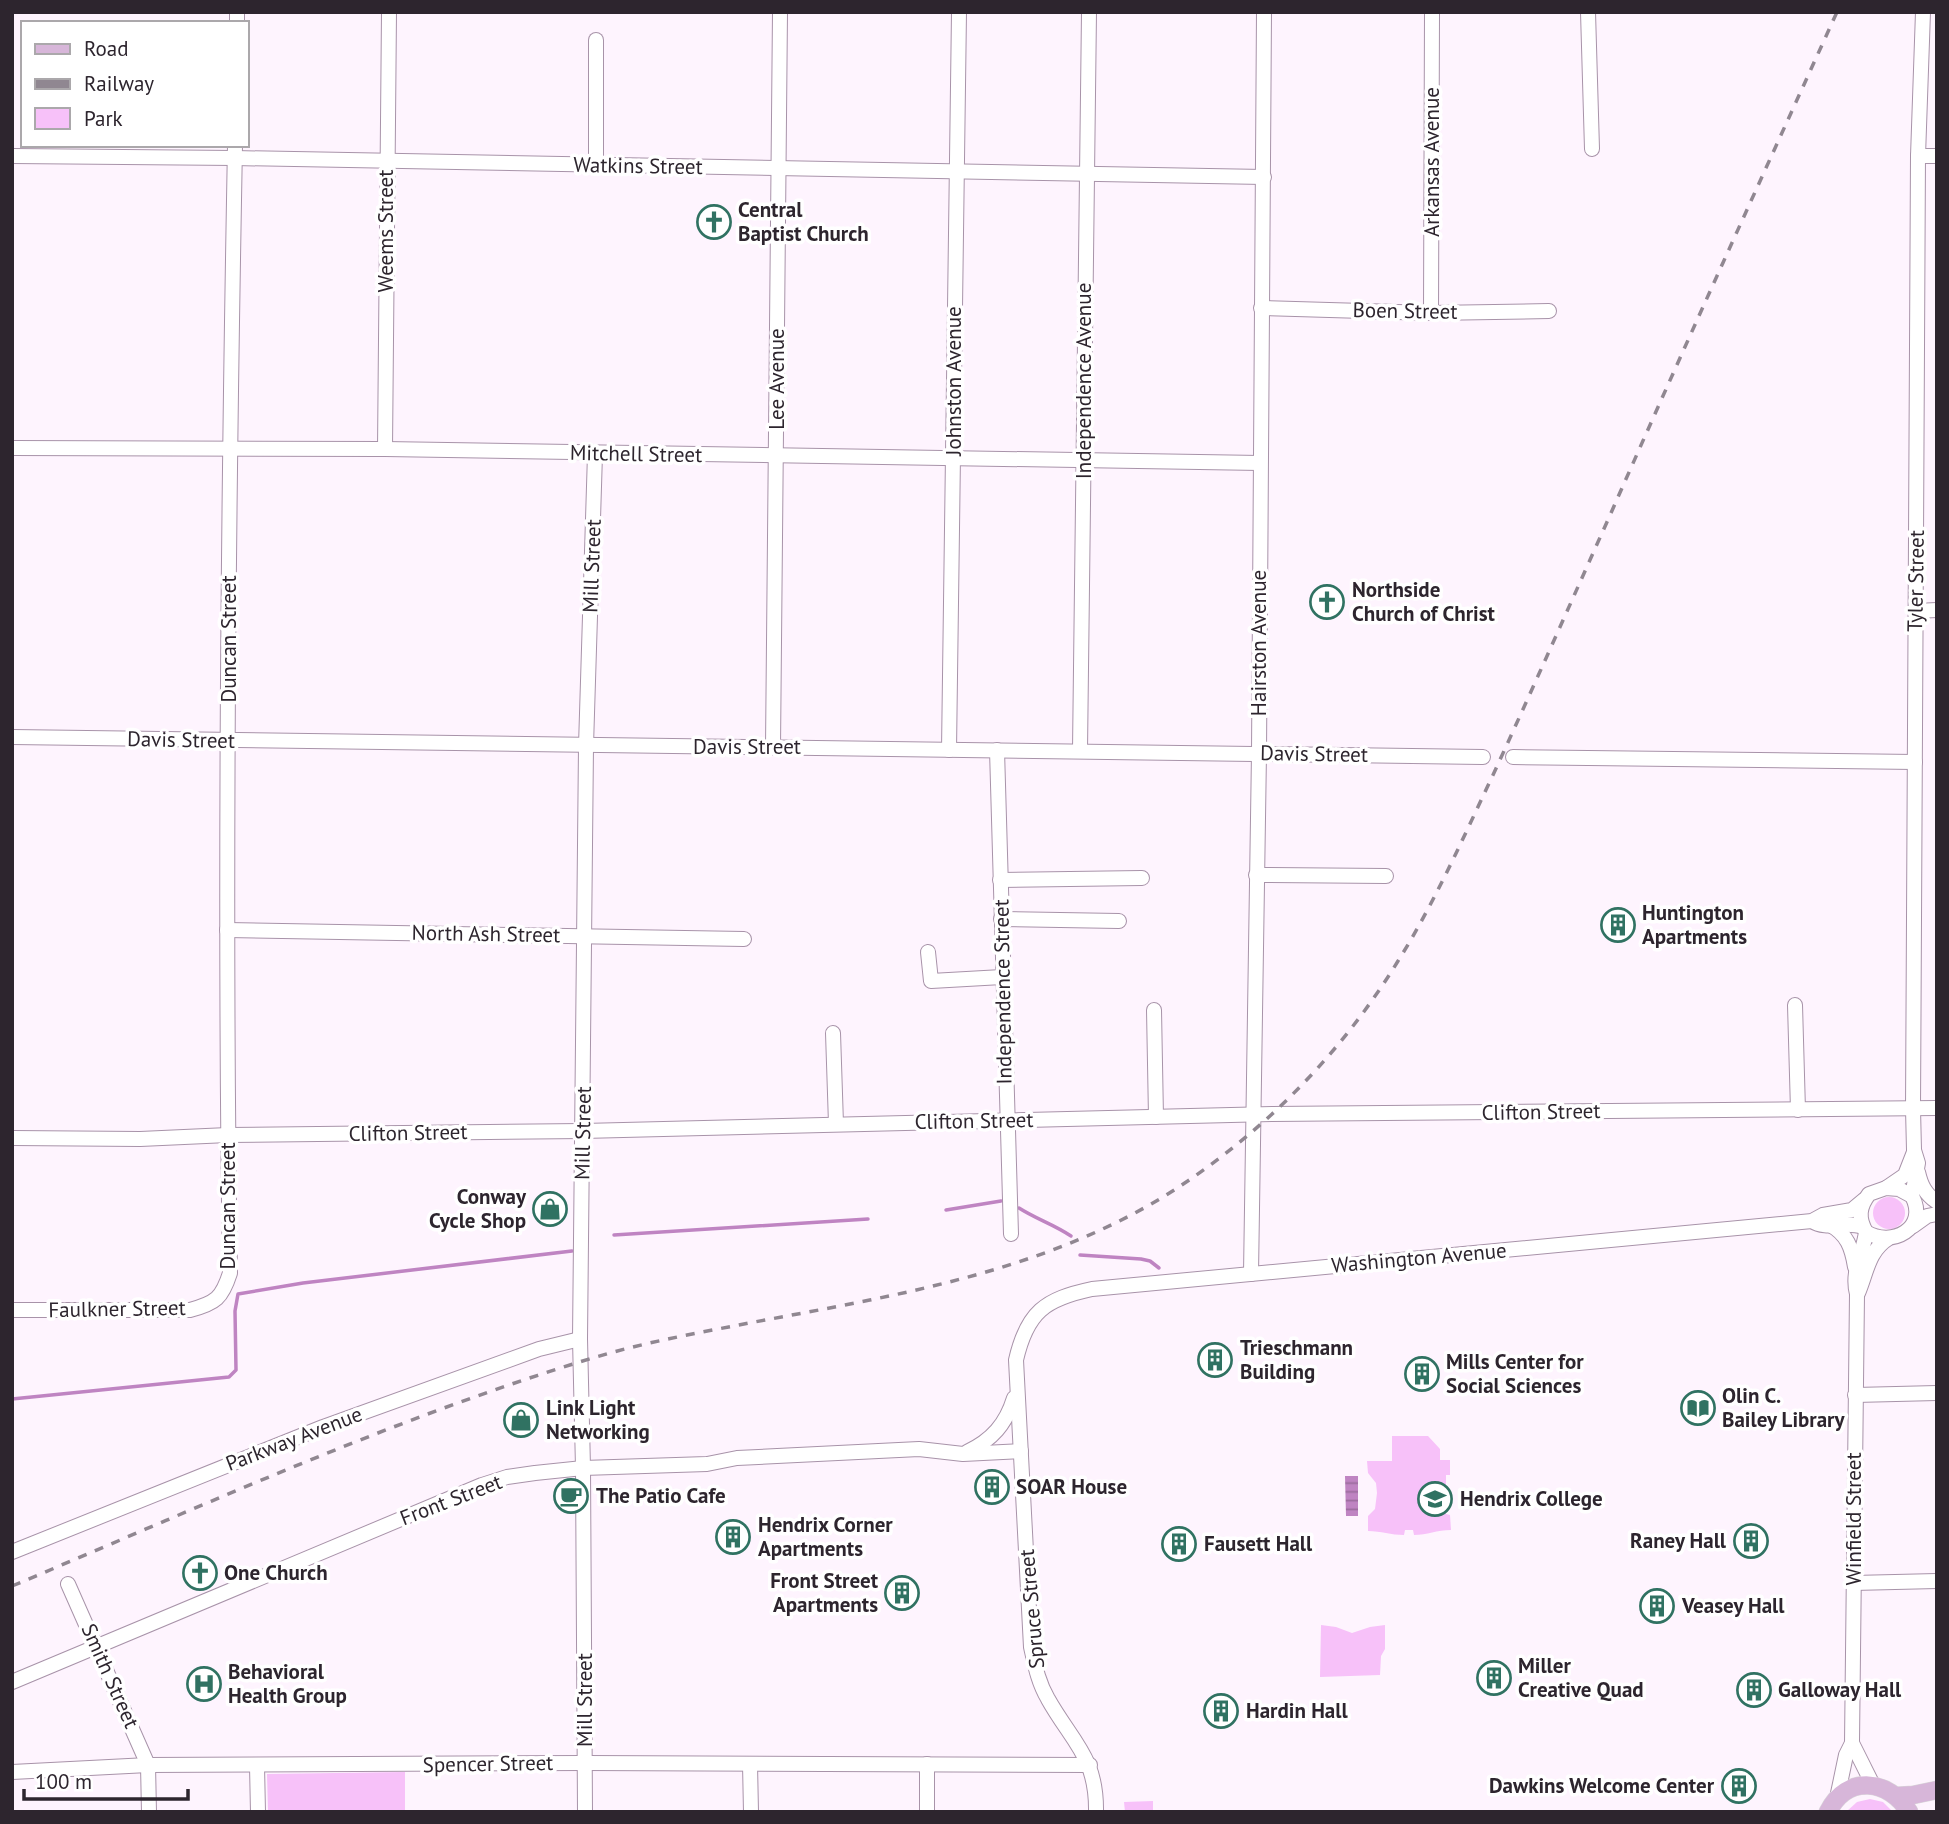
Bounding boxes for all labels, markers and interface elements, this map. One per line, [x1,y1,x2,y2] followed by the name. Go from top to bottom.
[21,21,248,147] legend
[84,35,128,62] text: Road
[84,70,154,97] text: Railway
[1418,87,1445,237] street label: Arkansas Avenue
[84,105,123,132] text: Park
[573,151,703,180] street label: Watkins Street
[372,170,399,292] street label: Weems Street
[738,196,869,247] place label: Central Baptist Church
[695,203,733,241] church icon: Central Baptist Church
[1070,283,1097,479] street label: Independence Avenue
[1352,296,1458,325] street label: Boen Street
[940,306,967,457] street label: Johnston Avenue
[763,328,790,430] street label: Lee Avenue
[570,439,702,468] street label: Mitchell Street
[576,519,607,613] street label: Mill Street
[1901,530,1930,632] street label: Tyler Street
[1245,570,1272,716] street label: Hairston Avenue
[215,575,242,703] street label: Duncan Street
[1352,576,1496,627] place label: Northside Church of Christ
[1308,583,1346,621] church icon: Northside Church of Christ
[127,725,235,754] street label: Davis Street
[693,733,801,760] street label: Davis Street
[1260,739,1368,768] street label: Davis Street
[987,899,1018,1085] street label: Independence Street
[1642,899,1747,950] place label: Huntington Apartments
[1599,906,1637,944] building icon: Huntington Apartments
[412,919,561,948] street label: North Ash Street
[568,1086,597,1180] street label: Mill Street
[1481,1097,1601,1126] street label: Clifton Street
[914,1106,1034,1135] street label: Clifton Street
[348,1118,468,1147] street label: Clifton Street
[214,1142,241,1270] street label: Duncan Street
[429,1183,527,1234] place label: Conway Cycle Shop
[531,1190,569,1228] shop icon: Conway Cycle Shop
[1330,1236,1508,1279] street label: Washington Avenue
[48,1294,186,1323] street label: Faulkner Street
[1240,1334,1353,1385] place label: Trieschmann Building
[1196,1341,1234,1379] building icon: Trieschmann Building
[1446,1348,1584,1399] place label: Mills Center for Social Sciences
[1403,1355,1441,1393] building icon: Mills Center for Social Sciences
[1722,1382,1845,1433] place label: Olin C. Bailey Library
[1679,1389,1717,1427] library icon: Olin C. Bailey Library
[546,1394,650,1445] place label: Link Light Networking
[222,1400,366,1477] street label: Parkway Avenue
[502,1401,540,1439] shop icon: Link Light Networking
[1840,1452,1867,1586] street label: Winfield Street
[396,1468,506,1531] street label: Front Street
[973,1468,1011,1506] building icon: SOAR House
[1016,1473,1127,1500] place label: SOAR House
[552,1477,590,1515] cafe icon: The Patio Cafe
[1416,1480,1454,1518] school or university icon: Hendrix College
[596,1482,726,1509] place label: The Patio Cafe
[1460,1485,1603,1512] place label: Hendrix College
[758,1511,893,1562] place label: Hendrix Corner Apartments
[714,1518,752,1556] building icon: Hendrix Corner Apartments
[1732,1522,1770,1560] building icon: Raney Hall
[1160,1525,1198,1563] building icon: Fausett Hall
[1630,1527,1727,1554] place label: Raney Hall
[1204,1530,1313,1557] place label: Fausett Hall
[1013,1548,1050,1670] street label: Spruce Street
[181,1554,219,1592] church icon: One Church
[224,1559,328,1586] place label: One Church
[770,1567,879,1618] place label: Front Street Apartments
[883,1574,921,1612] building icon: Front Street Apartments
[1638,1587,1676,1625] building icon: Veasey Hall
[1681,1592,1785,1619] place label: Veasey Hall
[75,1619,146,1732] street label: Smith Street
[1518,1652,1644,1703] place label: Miller Creative Quad
[571,1653,598,1747] street label: Mill Street
[228,1658,347,1709] place label: Behavioral Health Group
[1475,1659,1513,1697] building icon: Miller Creative Quad
[185,1665,223,1703] hospital icon: Behavioral Health Group
[1735,1671,1773,1709] building icon: Galloway Hall
[1778,1676,1902,1703] place label: Galloway Hall
[1202,1692,1240,1730] building icon: Hardin Hall
[1246,1697,1348,1724] place label: Hardin Hall
[422,1749,554,1778] street label: Spencer Street
[24,1758,189,1802] scale bar
[1720,1767,1758,1805] building icon: Dawkins Welcome Center
[35,1768,92,1795] text: 100 m
[1489,1772,1715,1799] place label: Dawkins Welcome Center

